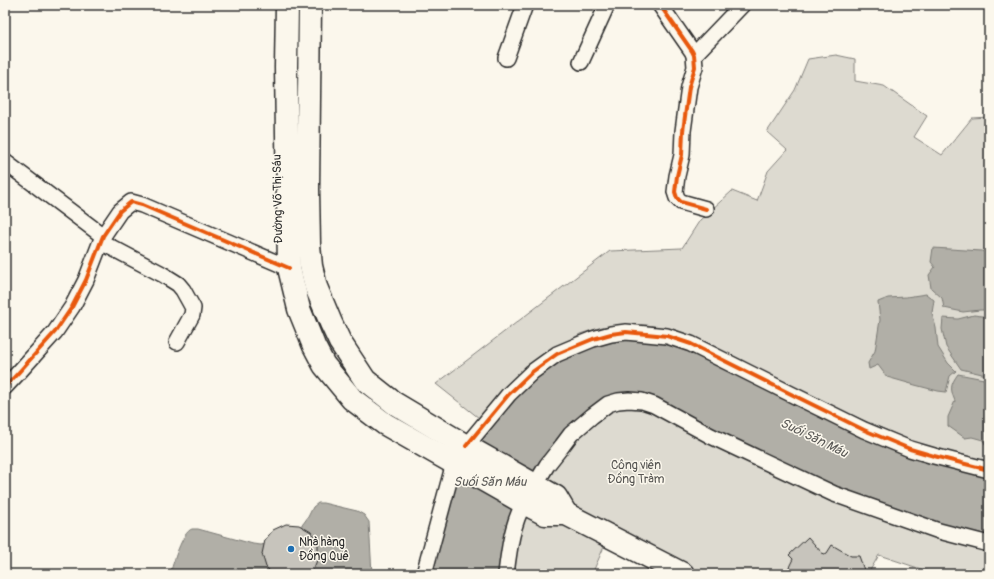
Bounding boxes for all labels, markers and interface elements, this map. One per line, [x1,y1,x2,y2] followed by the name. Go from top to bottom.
[270,154,286,244] street label: Đường Võ Thị Sáu
[778,415,852,462] water label: Suối Săn Máu
[608,458,665,487] park label: Công viên Đồng Tràm
[454,474,528,490] water label: Suối Săn Máu
[299,535,349,564] place label: Nhà hàng Đồng Quê
[286,544,296,554] marker: Nhà hàng Đồng Quê

